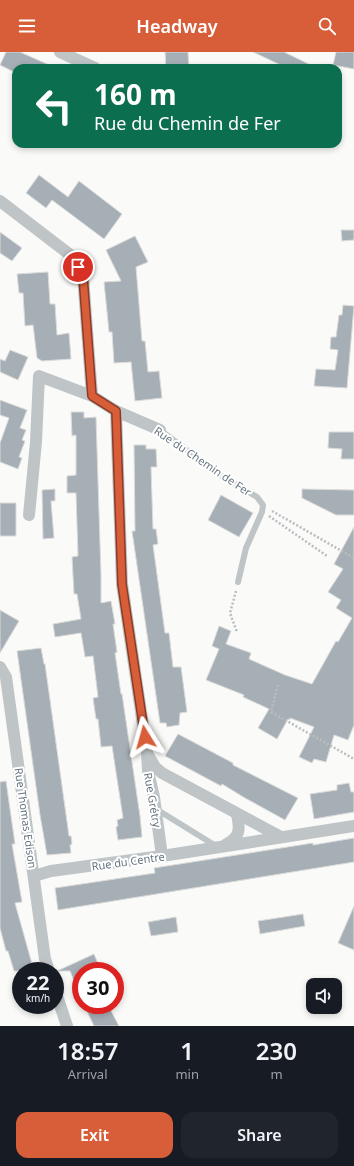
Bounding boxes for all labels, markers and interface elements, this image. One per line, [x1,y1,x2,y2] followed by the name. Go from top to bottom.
[136,14,218,38] text: Headway
[16,15,38,37] icon: menu
[316,15,338,37] icon: search
[94,75,177,113] text: 160 m
[28,80,80,132] icon: left
[94,111,281,135] text: Rue du Chemin de Fer
[61,250,95,284] pin
[67,256,89,278] icon: arrive
[151,423,255,499] street label: Rue du Chemin de Fer
[124,716,166,758] position arrow
[12,767,40,869] street label: Rue Thomas Edison
[141,771,165,829] street label: Rue Grétry
[91,848,165,874] street label: Rue du Centre
[72,962,124,1014] speed limit sign: 30
[27,969,49,996] text: 22
[306,978,342,1014] map controls
[306,978,342,1014] button: sound
[26,991,50,1005] text: km/h
[57,1034,118,1067] text: 18:57
[180,1034,194,1067] text: 1
[256,1034,297,1067] text: 230
[68,1065,108,1083] text: Arrival
[175,1065,199,1083] text: min
[270,1065,283,1083] text: m
[16,1112,173,1158] button: Exit
[181,1112,338,1158] button: Share

